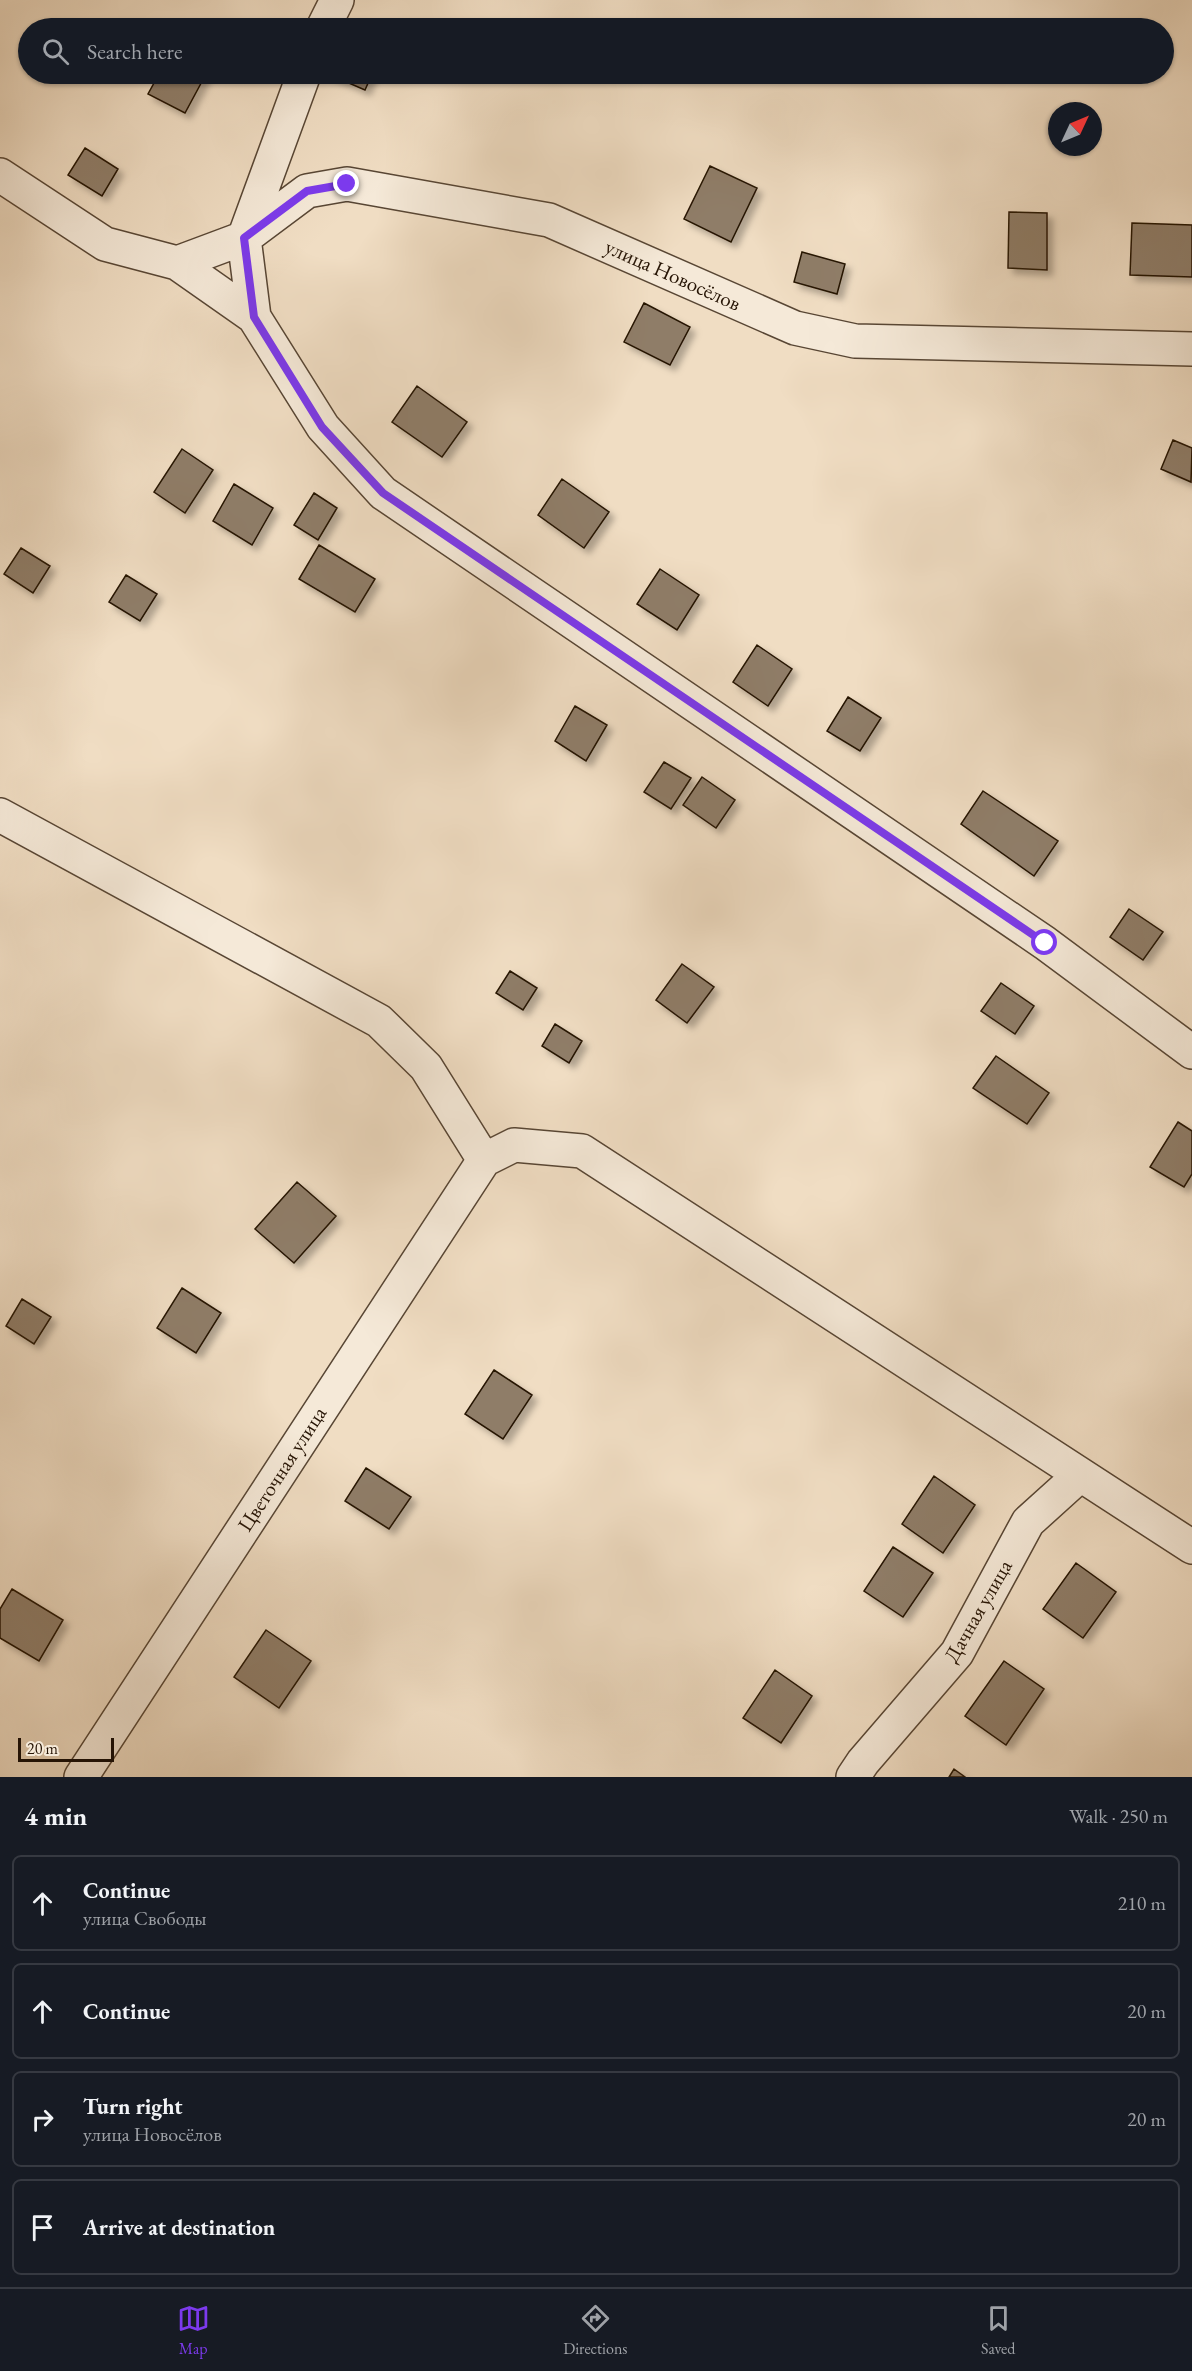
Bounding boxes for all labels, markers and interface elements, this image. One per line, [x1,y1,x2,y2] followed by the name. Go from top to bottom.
[18,18,1174,84] search box
[39,35,72,68] icon: search
[87,37,182,66] text: Search here
[1048,102,1102,156] north arrow
[333,170,359,196] route end
[601,233,745,317] street label: улица Новосёлов
[1031,929,1057,955] route start
[231,1401,332,1536] street label: Цветочная улица
[937,1554,1018,1667] street label: Дачная улица
[18,1735,114,1762] scale bar
[27,1738,58,1759] text: 20 m
[24,1799,87,1833] text: 4 min
[1069,1803,1168,1829] text: Walk · 250 m
[83,1876,170,1905] text: Continue
[26,1887,59,1920] icon: ahead
[1118,1890,1166,1916] text: 210 m
[83,1905,206,1931] text: улица Свободы
[26,1995,59,2028] icon: ahead
[83,1997,170,2026] text: Continue
[1127,1998,1166,2024] text: 20 m
[83,2092,182,2121] text: Turn right
[26,2103,59,2136] icon: right
[1127,2106,1166,2132] text: 20 m
[83,2121,222,2147] text: улица Новосёлов
[26,2211,59,2244] icon: arrive
[83,2213,275,2242] text: Arrive at destination
[177,2302,210,2359] tab: Map
[563,2302,628,2359] tab: Directions
[981,2302,1015,2359] tab: Saved

